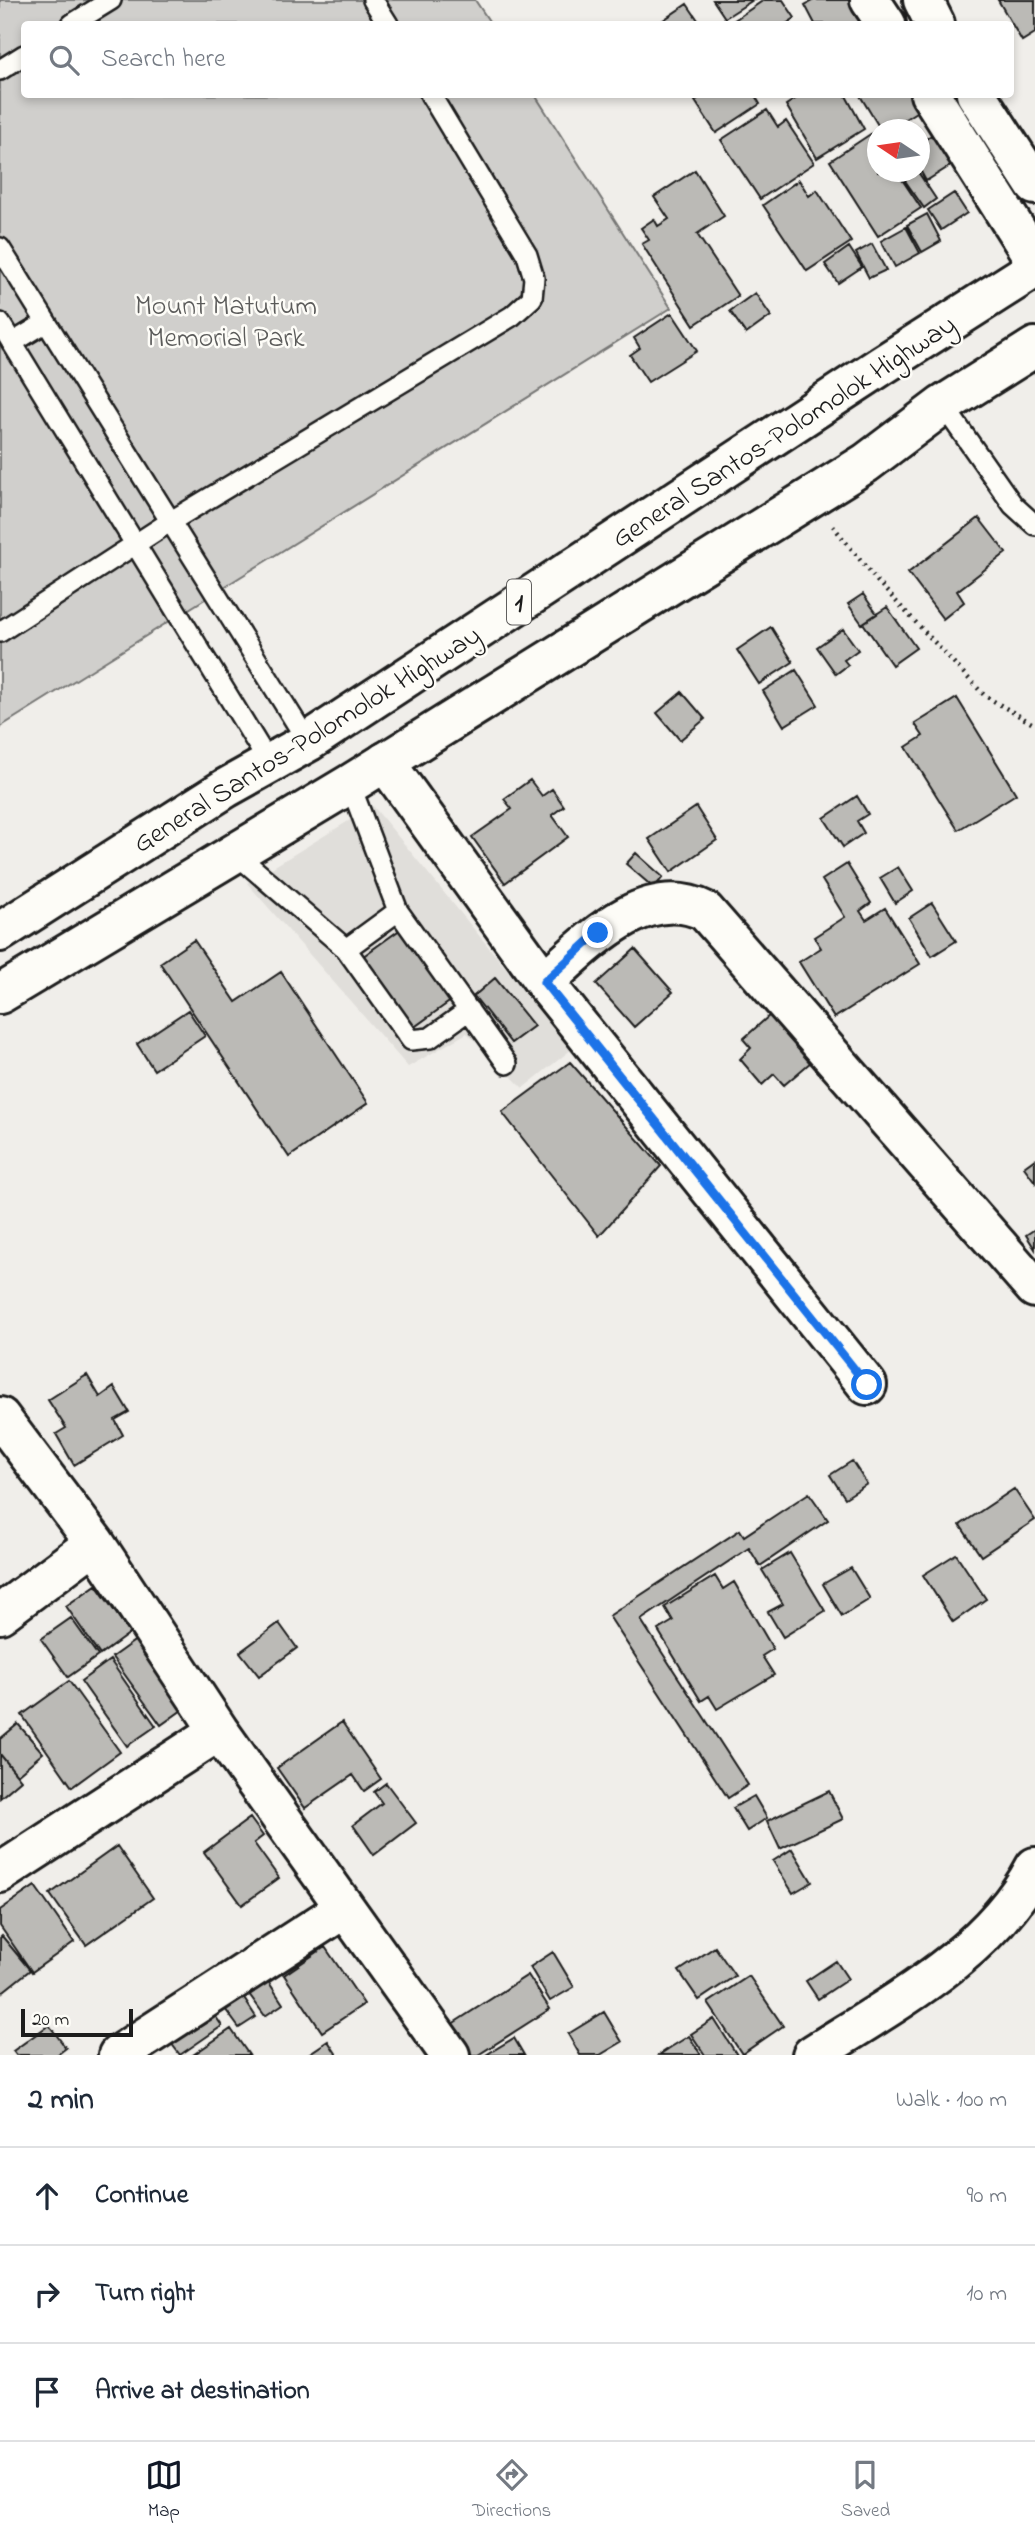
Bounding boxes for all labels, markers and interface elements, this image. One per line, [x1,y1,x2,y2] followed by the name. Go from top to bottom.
[21,21,1014,98] search box
[45,41,83,79] icon: search
[101,41,226,79] text: Search here
[867,119,930,182] north arrow
[135,287,317,360] park label: Mount Matutum Memorial Park
[605,306,965,560] street label: General Santos-Polomolok Highway
[507,580,531,624] road number: 1
[126,617,490,865] street label: General Santos-Polomolok Highway
[582,917,613,948] route end
[851,1369,882,1400] route start
[21,2006,133,2038] scale bar
[32,2007,69,2034] text: 20 m
[28,2079,94,2123] text: 2 min
[896,2084,1007,2117] text: Walk · 100 m
[28,2177,66,2215] icon: ahead
[95,2177,188,2215] text: Continue
[967,2180,1007,2213] text: 90 m
[28,2275,66,2313] icon: right
[95,2275,195,2313] text: Turn right
[966,2278,1007,2311] text: 10 m
[28,2373,66,2411] icon: arrive
[95,2373,310,2411] text: Arrive at destination
[145,2456,183,2525] tab: Map
[472,2456,551,2525] tab: Directions
[841,2456,890,2525] tab: Saved

